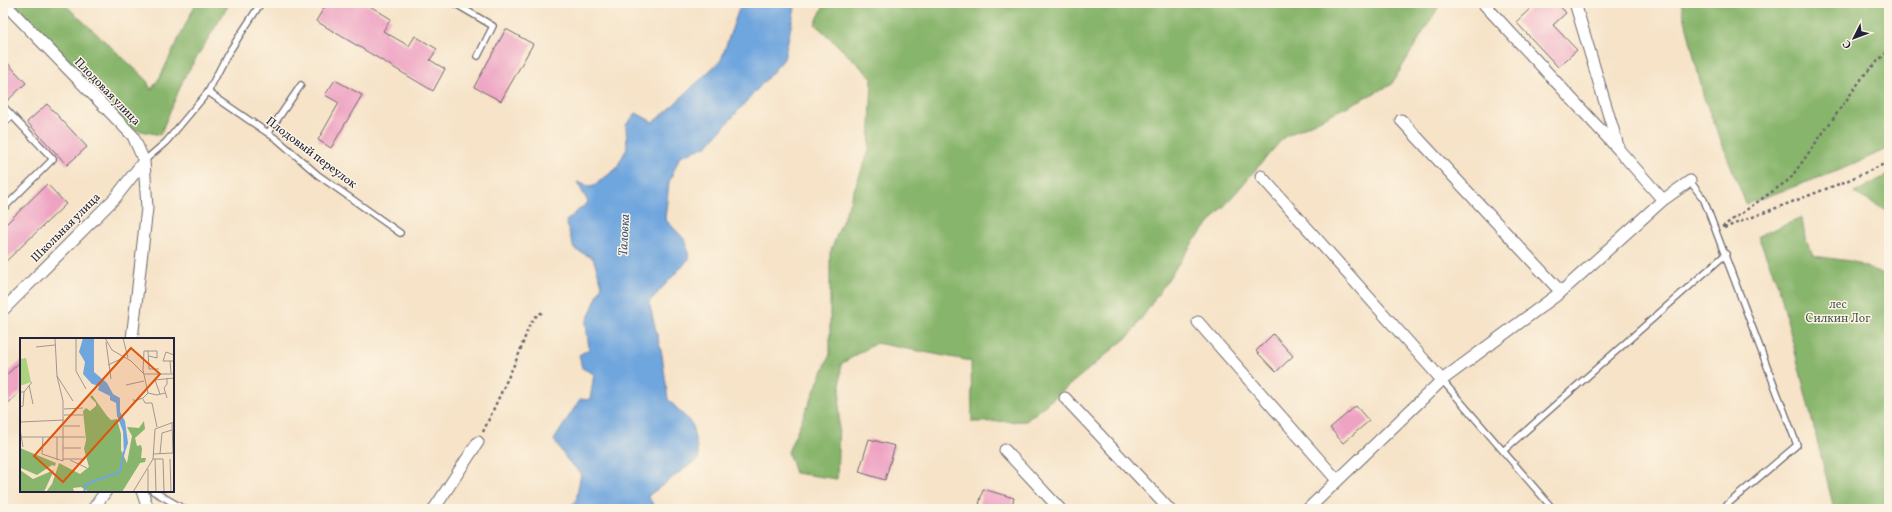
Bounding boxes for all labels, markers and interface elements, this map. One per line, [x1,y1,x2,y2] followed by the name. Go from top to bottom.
[1834,18,1874,58] north arrow
[1840,36,1856,51] text: С
[70,55,144,130] street label: Плодовая улица
[262,114,360,193] street label: Плодовый переулок
[28,190,104,266] street label: Школьная улица
[615,213,635,257] water label: Таловка
[1806,297,1871,327] park label: лес Силкин Лог
[20,338,174,492] inset map

